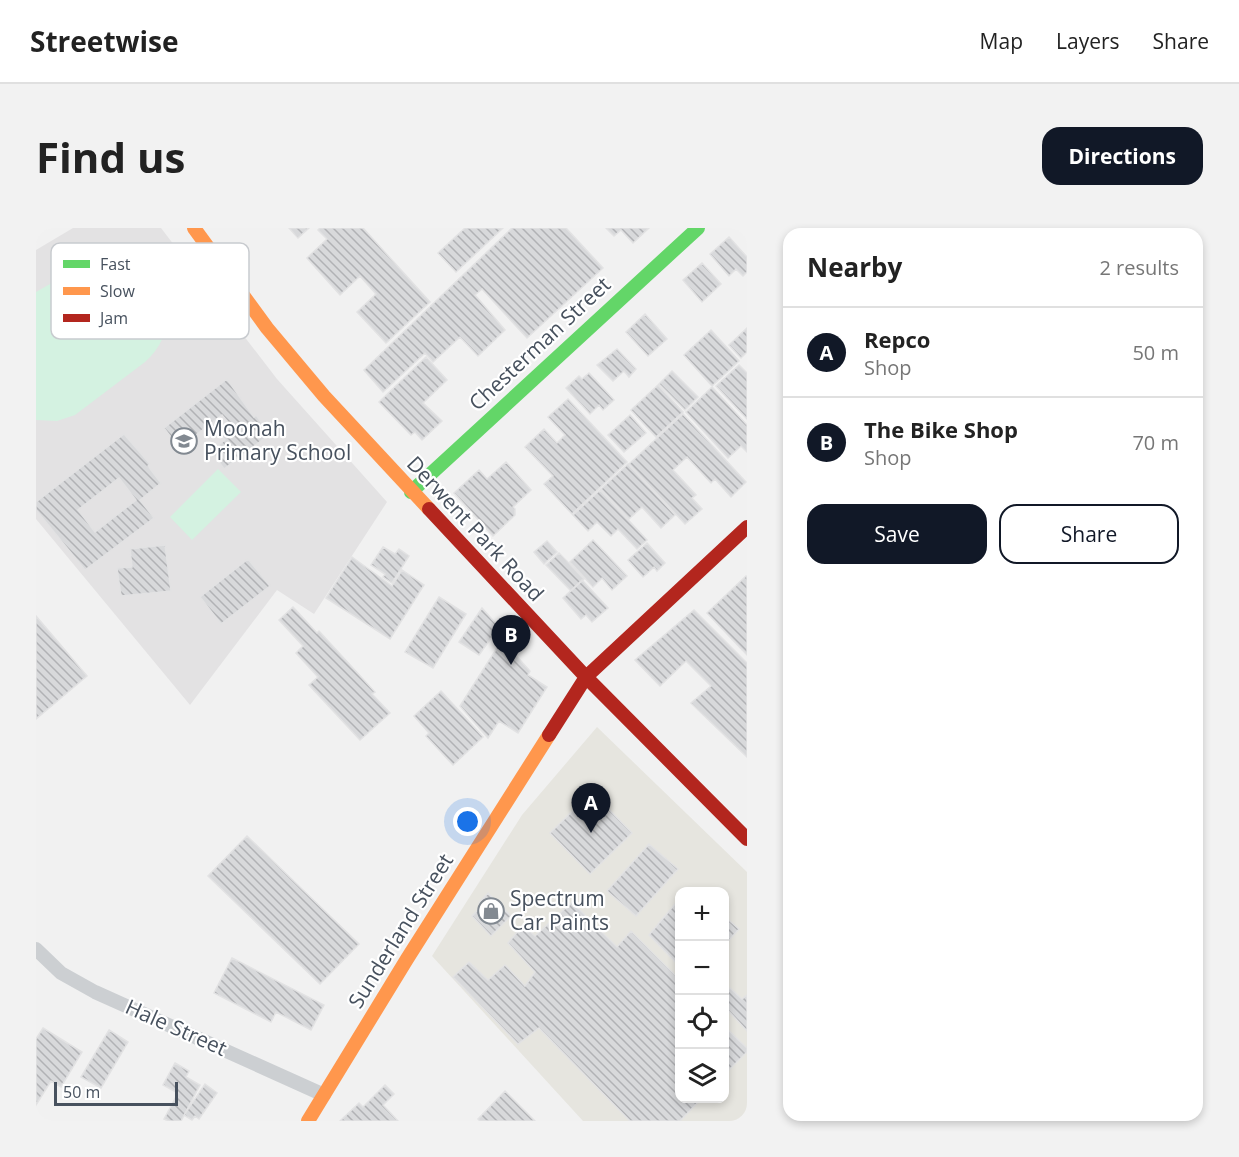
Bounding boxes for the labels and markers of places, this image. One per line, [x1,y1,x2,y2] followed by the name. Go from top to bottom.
[204,414,351,466] place label: Moonah Primary School
[169,426,199,456] school or university icon: Moonah Primary School
[492,616,530,665] pin: B
[572,784,610,833] pin: A
[510,884,609,936] place label: Spectrum Car Paints
[476,896,506,926] shop icon: Spectrum Car Paints

